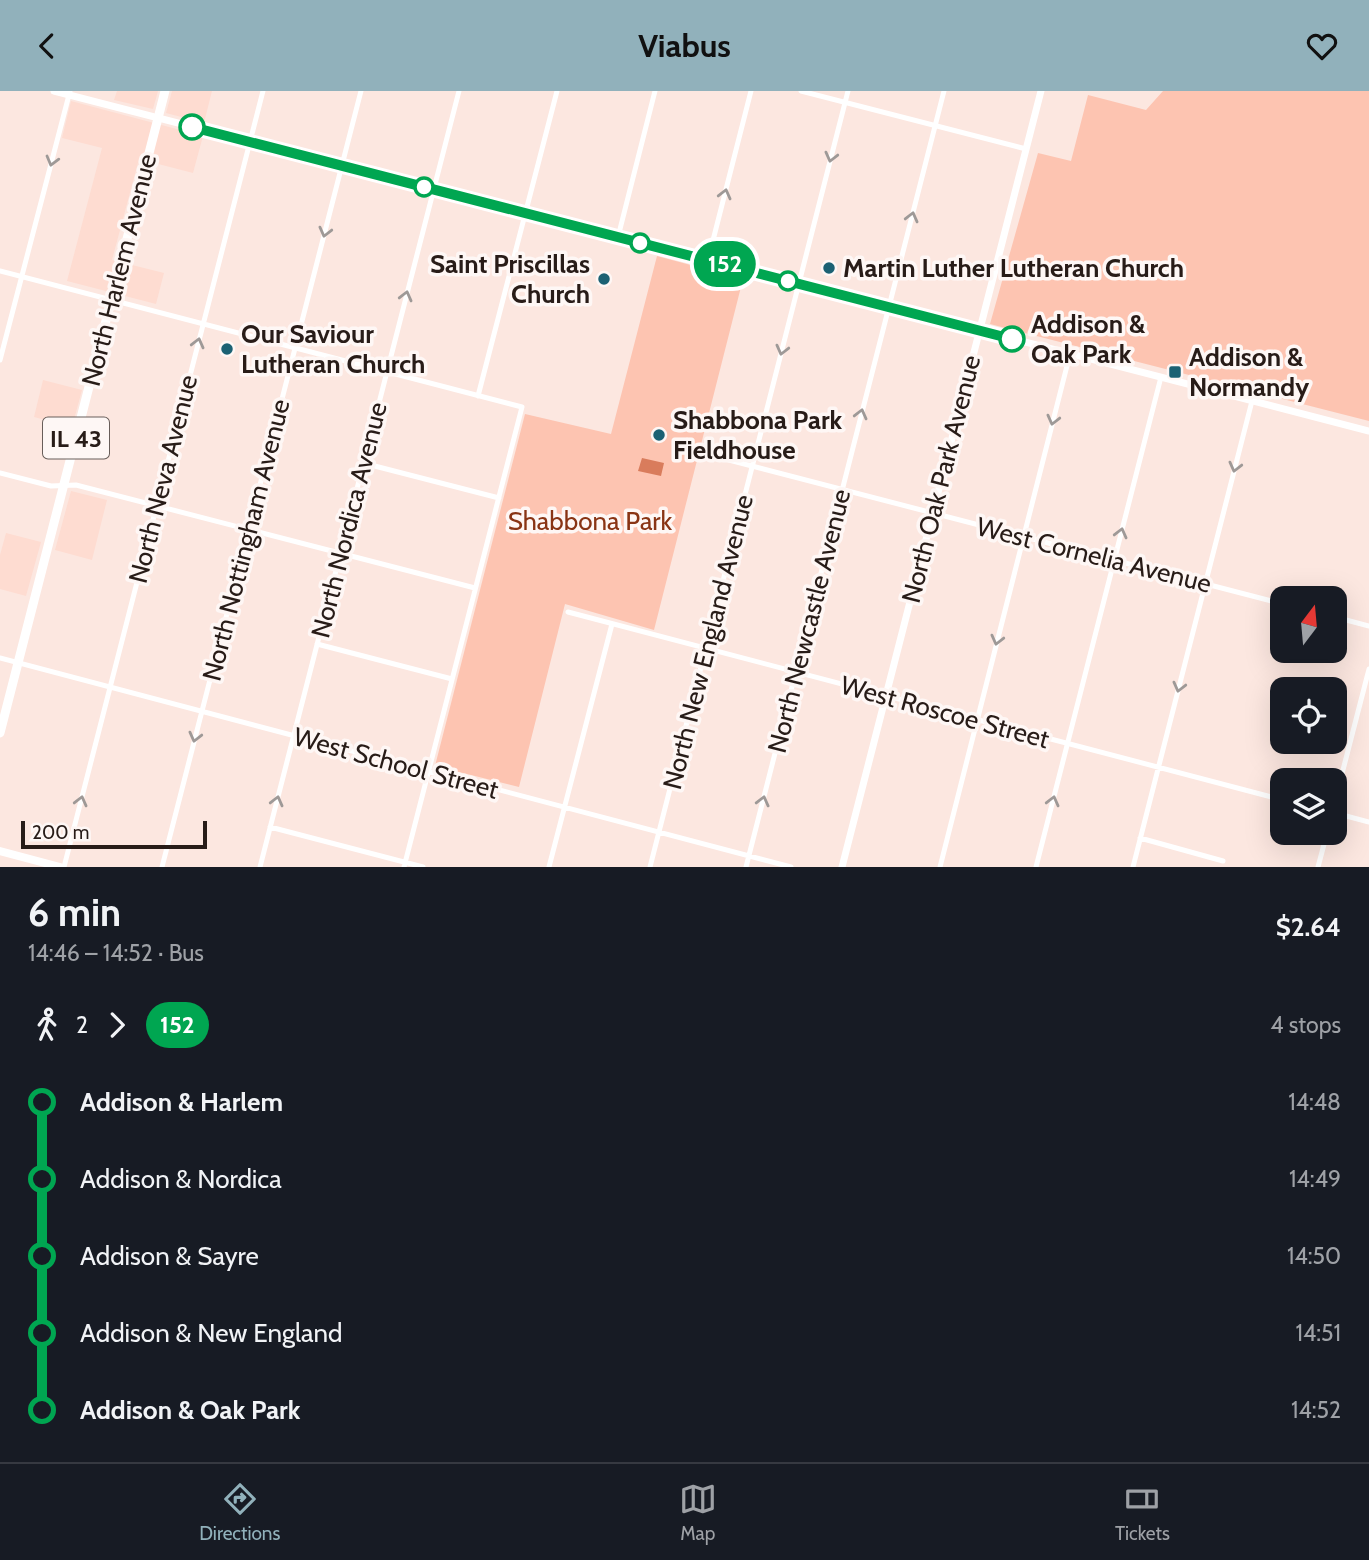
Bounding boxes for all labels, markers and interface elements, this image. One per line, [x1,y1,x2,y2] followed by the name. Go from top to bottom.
[638,26,731,65] text: Viabus
[28,27,66,65] icon: back
[1303,27,1341,65] icon: heart
[179,114,205,140] unlabelled marker
[75,150,163,390] street label: North Harlem Avenue
[825,151,840,163] one-way arrow
[46,155,60,167] one-way arrow
[414,177,434,197] unlabelled marker
[717,188,731,200] one-way arrow
[904,211,918,223] one-way arrow
[319,226,333,238] one-way arrow
[630,233,650,253] unlabelled marker
[685,241,765,287] line badge: 152
[430,248,590,310] place label: Saint Priscillas Church
[708,249,742,278] text: 152
[843,252,1184,284] place label: Martin Luther Lutheran Church
[821,260,837,276] marker: Martin Luther Lutheran Church
[596,271,612,287] marker: Saint Priscillas Church
[778,271,798,291] unlabelled marker
[398,290,412,302] one-way arrow
[1031,308,1146,370] place label: Addison & Oak Park
[241,318,425,380] place label: Our Saviour Lutheran Church
[999,326,1025,352] marker: Addison & Oak Park
[190,337,204,349] one-way arrow
[219,341,235,357] marker: Our Saviour Lutheran Church
[1189,341,1309,403] place label: Addison & Normandy
[776,344,790,356] one-way arrow
[895,352,987,606] street label: North Oak Park Avenue
[1167,364,1183,380] marker: Addison & Normandy
[122,371,204,587] street label: North Neva Avenue
[195,396,297,684] street label: North Nottingham Avenue
[304,399,394,641] street label: North Nordica Avenue
[673,404,843,466] place label: Shabbona Park Fieldhouse
[853,408,868,420] one-way arrow
[1047,414,1062,426] one-way arrow
[43,417,109,459] road number: IL 43
[651,427,667,443] marker: Shabbona Park Fieldhouse
[1229,461,1243,473] one-way arrow
[761,486,857,756] street label: North Newcastle Avenue
[656,491,760,793] street label: North New England Avenue
[508,505,673,537] park label: Shabbona Park
[973,510,1215,600] street label: West Cornelia Avenue
[1113,527,1127,539] one-way arrow
[1270,586,1348,663] north arrow
[1270,586,1347,845] map controls
[991,634,1005,646] one-way arrow
[837,669,1053,755] street label: West Roscoe Street
[1270,677,1347,754] button: locate
[1173,681,1187,693] one-way arrow
[290,720,502,806] street label: West School Street
[189,731,203,743] one-way arrow
[1270,768,1347,845] button: layers
[73,795,87,807] one-way arrow
[269,795,283,807] one-way arrow
[755,795,769,807] one-way arrow
[1045,795,1059,807] one-way arrow
[21,818,206,850] scale bar
[32,821,89,844] text: 200 m
[28,889,121,936] text: 6 min
[1276,911,1341,943] text: $2.64
[28,939,204,967] text: 14:46 – 14:52 · Bus
[28,1006,66,1044] icon: walk
[98,1006,136,1044] icon: forward
[160,1010,195,1039] text: 152
[76,1011,88,1039] text: 2
[1270,1011,1341,1039] text: 4 stops
[80,1086,283,1118] text: Addison & Harlem
[1288,1088,1341,1116] text: 14:48
[80,1163,282,1195] text: Addison & Nordica
[1289,1165,1341,1193] text: 14:49
[80,1240,259,1272] text: Addison & Sayre
[1287,1242,1341,1270] text: 14:50
[80,1317,342,1349] text: Addison & New England
[1295,1319,1341,1347] text: 14:51
[80,1394,300,1426] text: Addison & Oak Park
[1291,1396,1341,1424] text: 14:52
[199,1480,280,1545] tab: Directions
[679,1480,717,1545] tab: Map
[1115,1480,1170,1545] tab: Tickets

